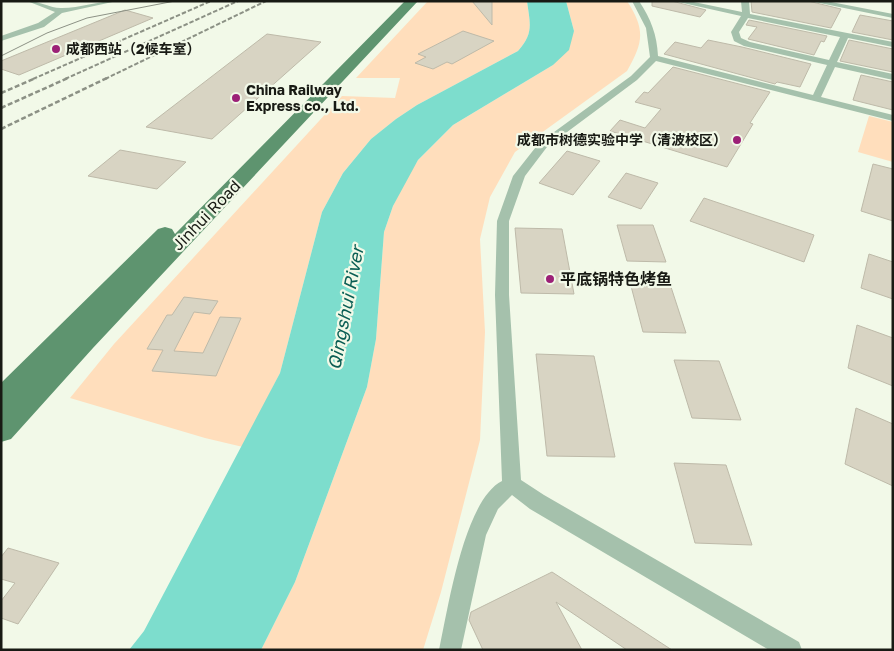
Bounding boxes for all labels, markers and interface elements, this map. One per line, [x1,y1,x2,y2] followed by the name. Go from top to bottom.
[66,40,201,57] place label: 成都西站（2候车室）
[50,43,62,55] marker: 成都西站（2候车室）
[246,81,359,114] place label: China Railway Express co., Ltd.
[230,92,242,104] marker: China Railway Express co., Ltd.
[517,131,727,148] place label: 成都市树德实验中学（清波校区）
[731,134,743,146] marker: 成都市树德实验中学（清波校区）
[168,176,244,254] street label: Jinhui Road
[322,241,368,371] water label: Qingshui River
[560,269,672,289] place label: 平底锅特色烤鱼
[544,273,556,285] marker: 平底锅特色烤鱼

